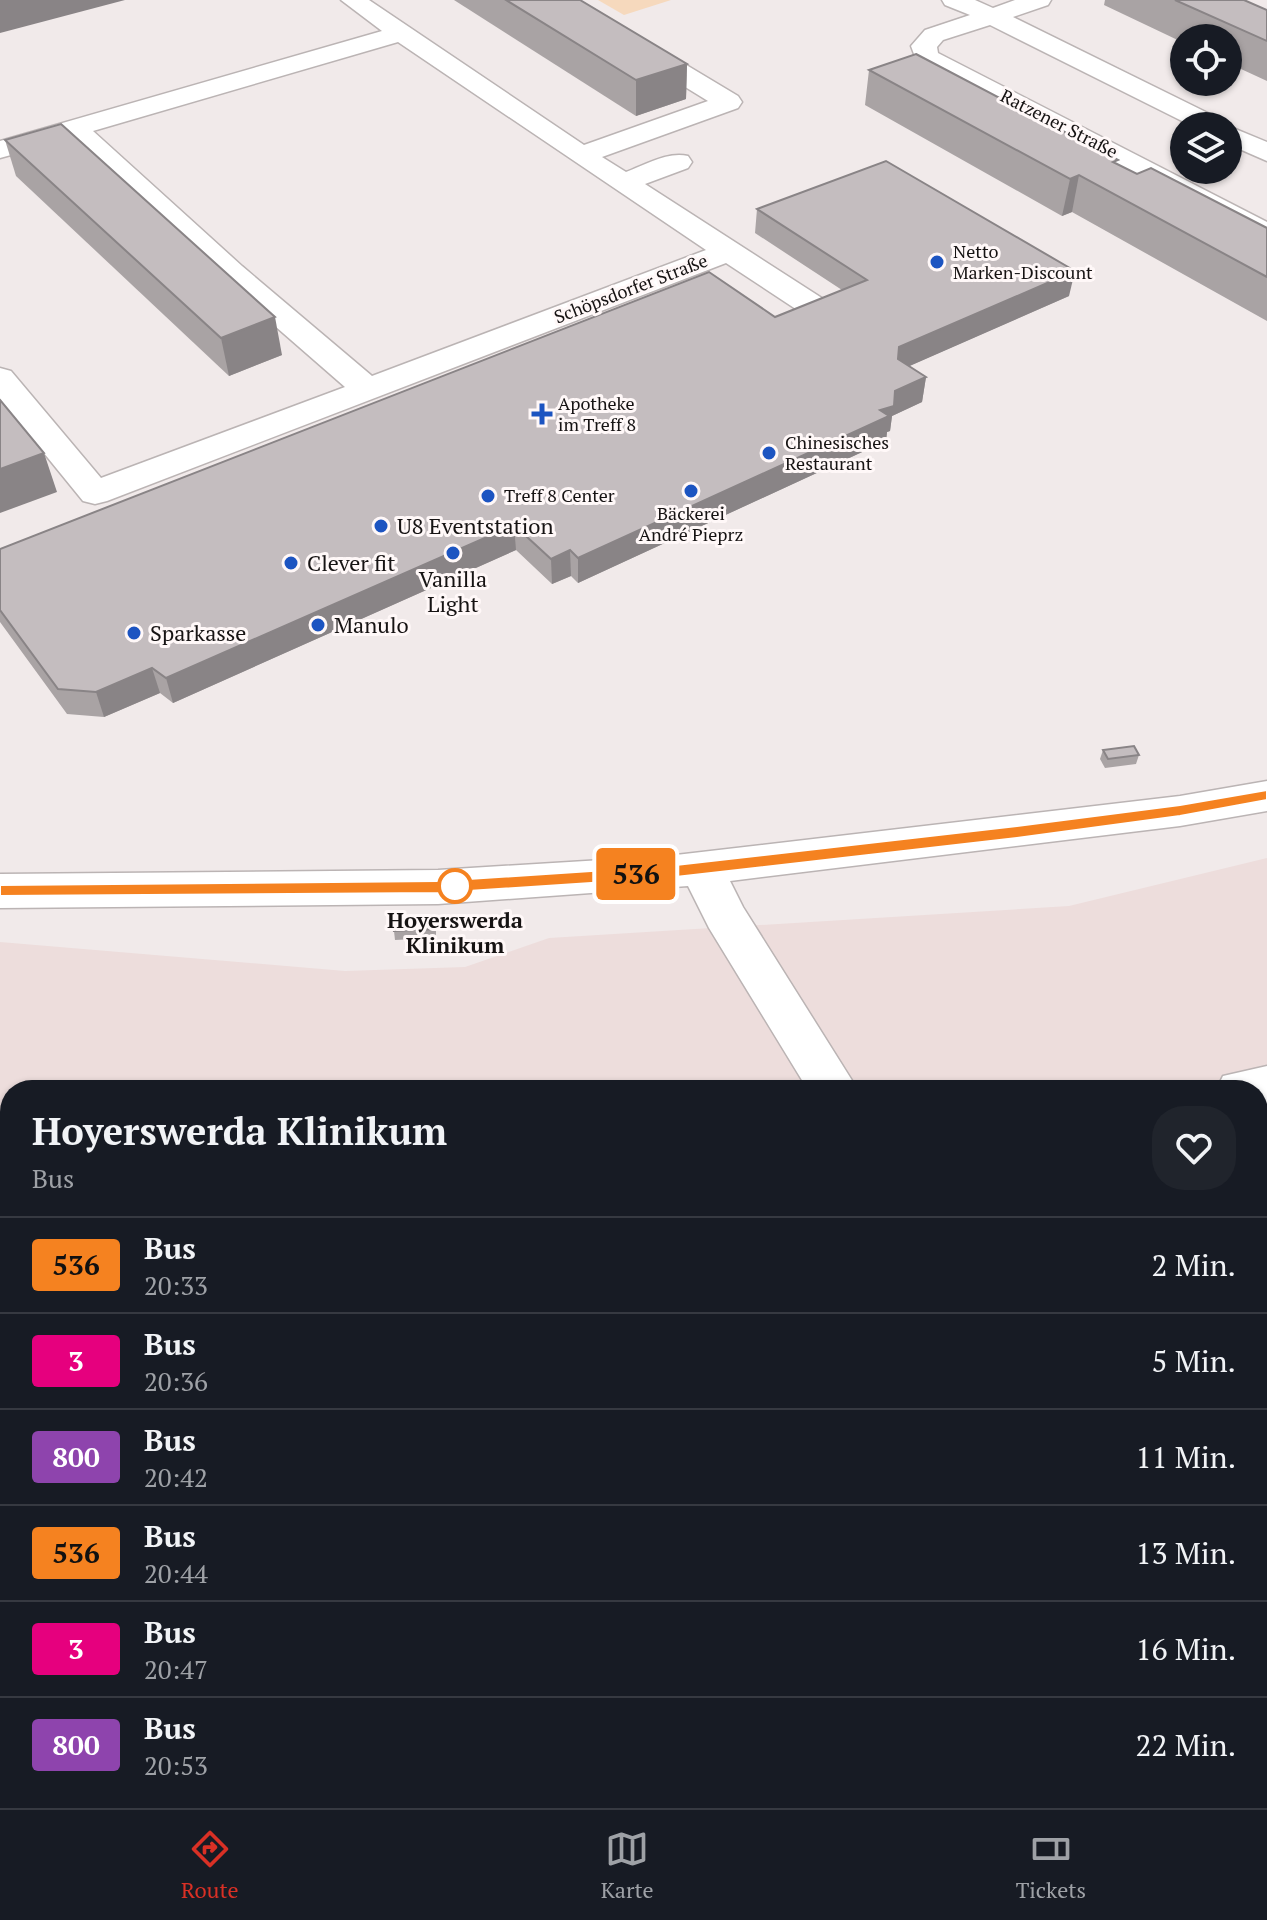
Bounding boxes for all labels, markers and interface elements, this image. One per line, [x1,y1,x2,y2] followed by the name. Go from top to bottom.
[1170,24,1242,184] map controls
[1170,24,1242,96] button: locate
[997,83,1122,163] street label: Ratzener Straße
[1170,112,1242,184] button: layers
[953,239,1093,284] place label: Netto Marken-Discount
[551,248,711,328] street label: Schöpsdorfer Straße
[928,253,946,271] marker: Netto Marken-Discount
[558,391,636,436] place label: Apotheke im Treff 8
[533,405,551,423] marker: Apotheke im Treff 8
[785,430,889,475] place label: Chinesisches Restaurant
[760,444,778,462] marker: Chinesisches Restaurant
[682,482,700,500] marker: Bäckerei André Pieprz
[504,483,615,507] place label: Treff 8 Center
[479,487,497,505] marker: Treff 8 Center
[639,501,743,546] place label: Bäckerei André Pieprz
[397,511,554,540] place label: U8 Eventstation
[372,517,390,535] marker: U8 Eventstation
[444,544,462,562] marker: Vanilla Light
[307,548,395,577] place label: Clever fit
[282,554,300,572] marker: Clever fit
[419,564,487,618] place label: Vanilla Light
[334,610,409,639] place label: Manulo
[309,616,327,634] marker: Manulo
[150,618,246,647] place label: Sparkasse
[125,624,143,642] marker: Sparkasse
[590,848,682,900] line badge: 536
[612,855,660,892] text: 536
[438,869,472,903] marker: Hoyerswerda Klinikum
[387,905,523,959] place label: Hoyerswerda Klinikum
[32,1106,447,1156] text: Hoyerswerda Klinikum
[1152,1106,1236,1190] button: heart
[32,1161,74,1195] text: Bus
[144,1228,196,1268] text: Bus
[1151,1245,1236,1285] text: 2 Min.
[52,1246,100,1283] text: 536
[144,1268,208,1302] text: 20:33
[144,1324,196,1364] text: Bus
[1151,1341,1236,1381] text: 5 Min.
[68,1342,84,1379] text: 3
[144,1364,208,1398] text: 20:36
[144,1420,196,1460] text: Bus
[1136,1437,1236,1477] text: 11 Min.
[52,1438,100,1475] text: 800
[144,1460,208,1494] text: 20:42
[144,1516,196,1556] text: Bus
[1136,1533,1236,1573] text: 13 Min.
[52,1534,100,1571] text: 536
[144,1556,208,1590] text: 20:44
[144,1612,196,1652] text: Bus
[1136,1629,1236,1669] text: 16 Min.
[68,1630,84,1667] text: 3
[144,1652,208,1686] text: 20:47
[144,1708,196,1748] text: Bus
[1136,1725,1236,1765] text: 22 Min.
[52,1726,100,1763] text: 800
[144,1748,208,1782] text: 20:53
[181,1827,239,1904] tab: Route
[601,1827,654,1904] tab: Karte
[1016,1827,1086,1904] tab: Tickets

